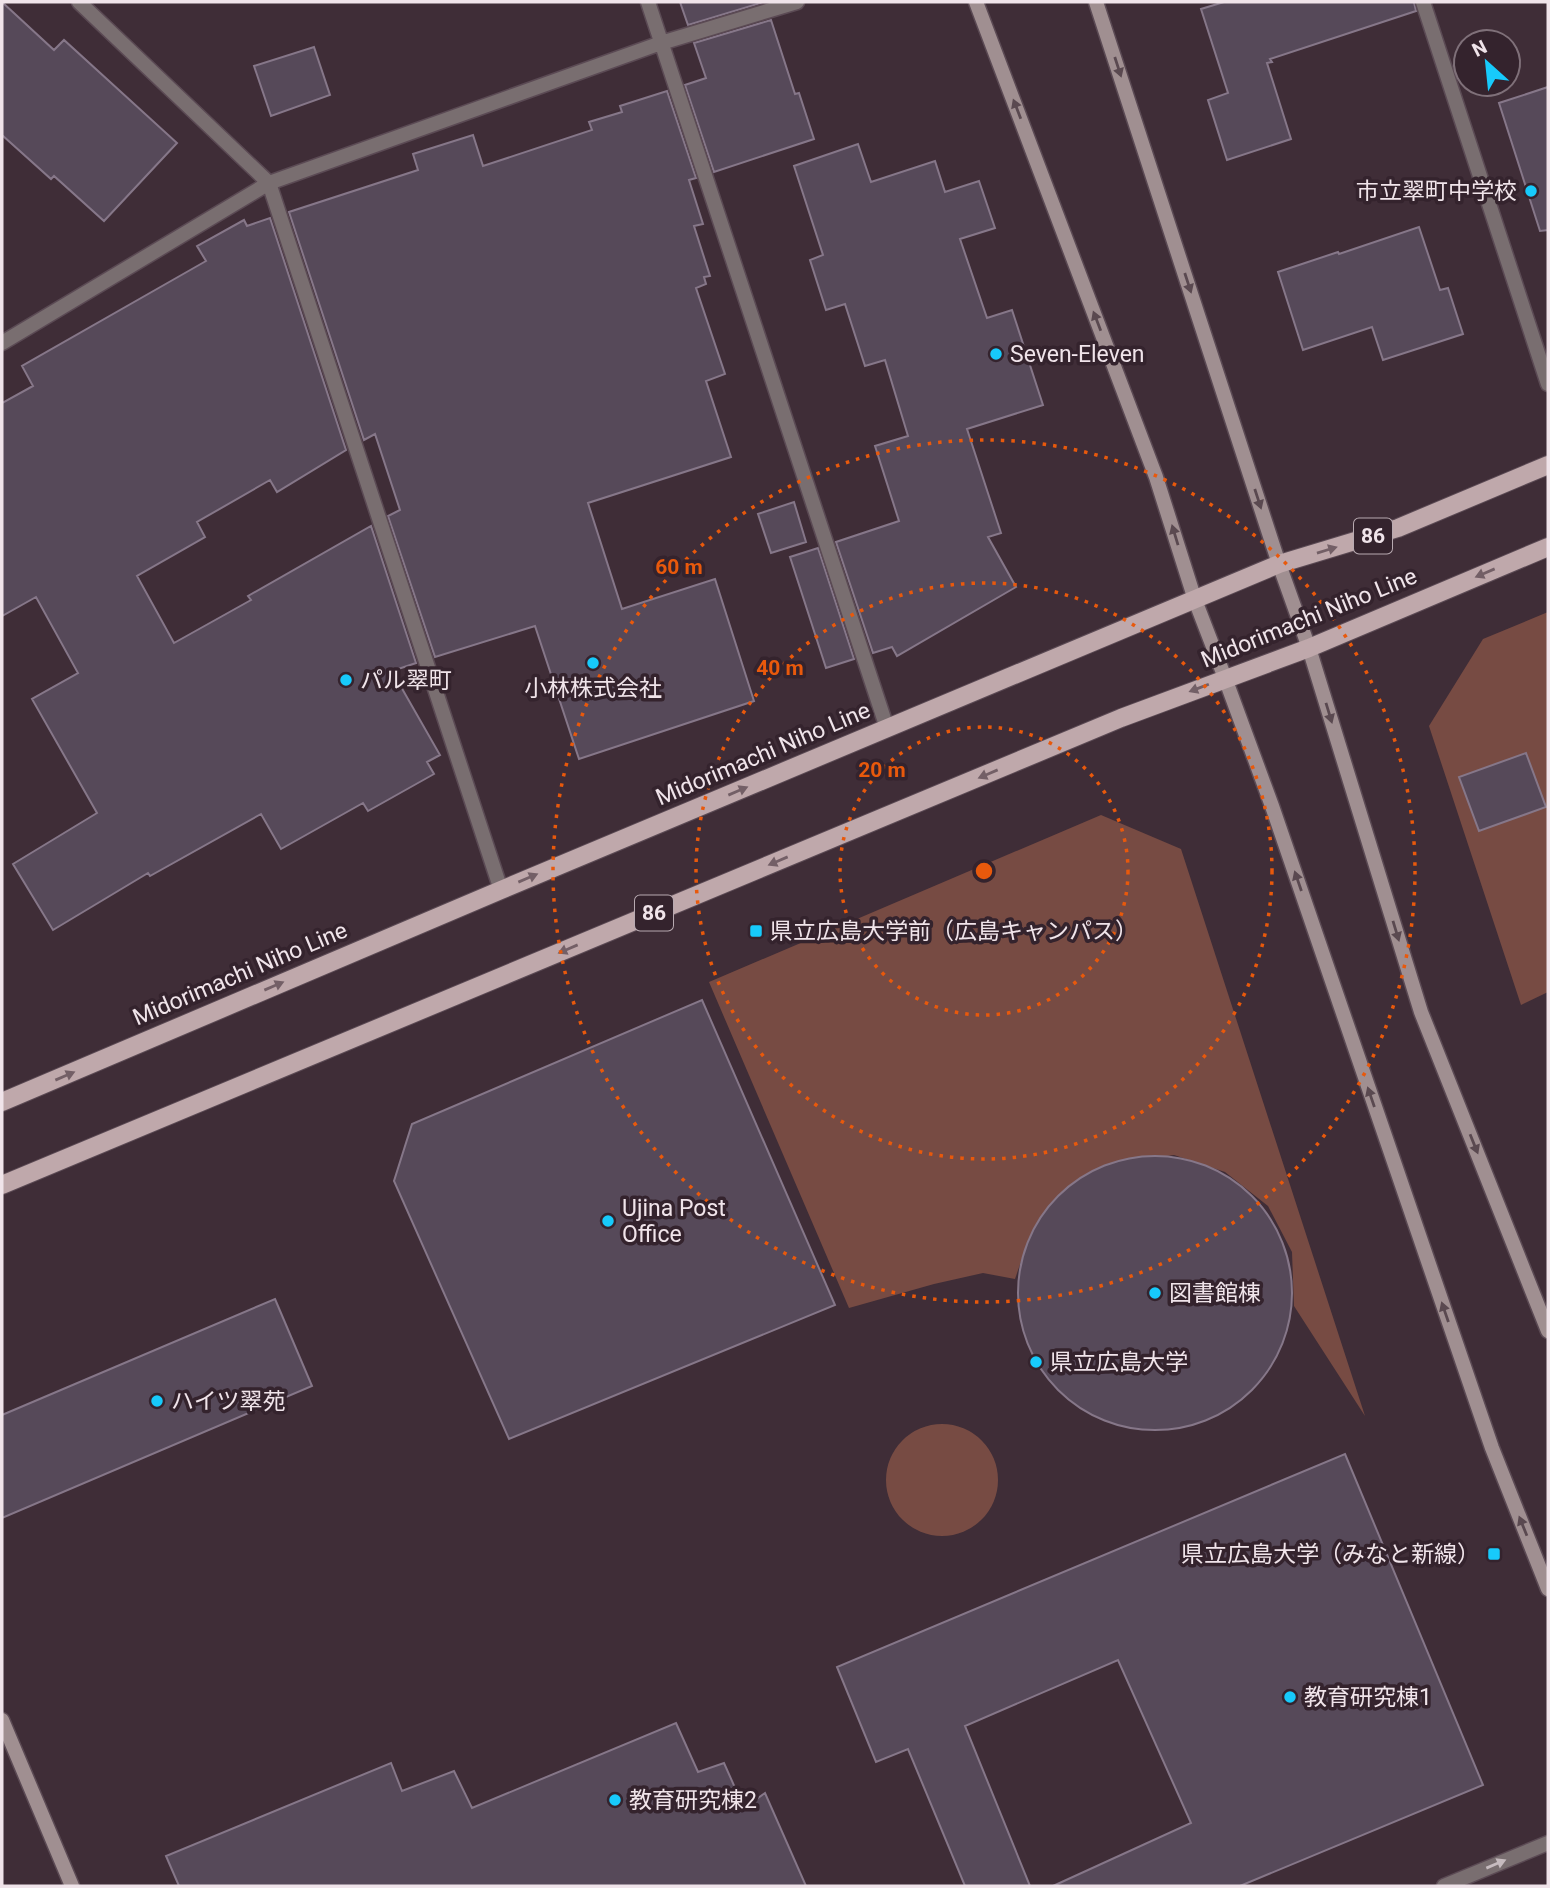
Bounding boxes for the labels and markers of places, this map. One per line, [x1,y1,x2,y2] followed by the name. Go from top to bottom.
[1356,178,1517,205] place label: 市立翠町中学校
[1523,183,1539,199] marker: 市立翠町中学校
[1010,341,1145,368] place label: Seven-Eleven
[988,346,1004,362] marker: Seven-Eleven
[585,655,601,671] marker: 小林株式会社
[360,667,452,694] place label: パル翠町
[338,672,354,688] marker: パル翠町
[524,675,662,702] place label: 小林株式会社
[972,859,996,883] centre of rings
[770,918,1138,945] place label: 県立広島大学前（広島キャンパス）
[748,923,764,939] marker: 県立広島大学前（広島キャンパス）
[622,1195,726,1248] place label: Ujina Post Office
[600,1213,616,1229] marker: Ujina Post Office
[1169,1280,1261,1307] place label: 図書館棟
[1147,1285,1163,1301] marker: 図書館棟
[1050,1349,1188,1376] place label: 県立広島大学
[1028,1354,1044,1370] marker: 県立広島大学
[171,1388,286,1415] place label: ハイツ翠苑
[149,1393,165,1409] marker: ハイツ翠苑
[1181,1541,1480,1568] place label: 県立広島大学（みなと新線）
[1486,1546,1502,1562] marker: 県立広島大学（みなと新線）
[1304,1684,1432,1711] place label: 教育研究棟1
[1282,1689,1298,1705] marker: 教育研究棟1
[629,1787,757,1814] place label: 教育研究棟2
[607,1792,623,1808] marker: 教育研究棟2

